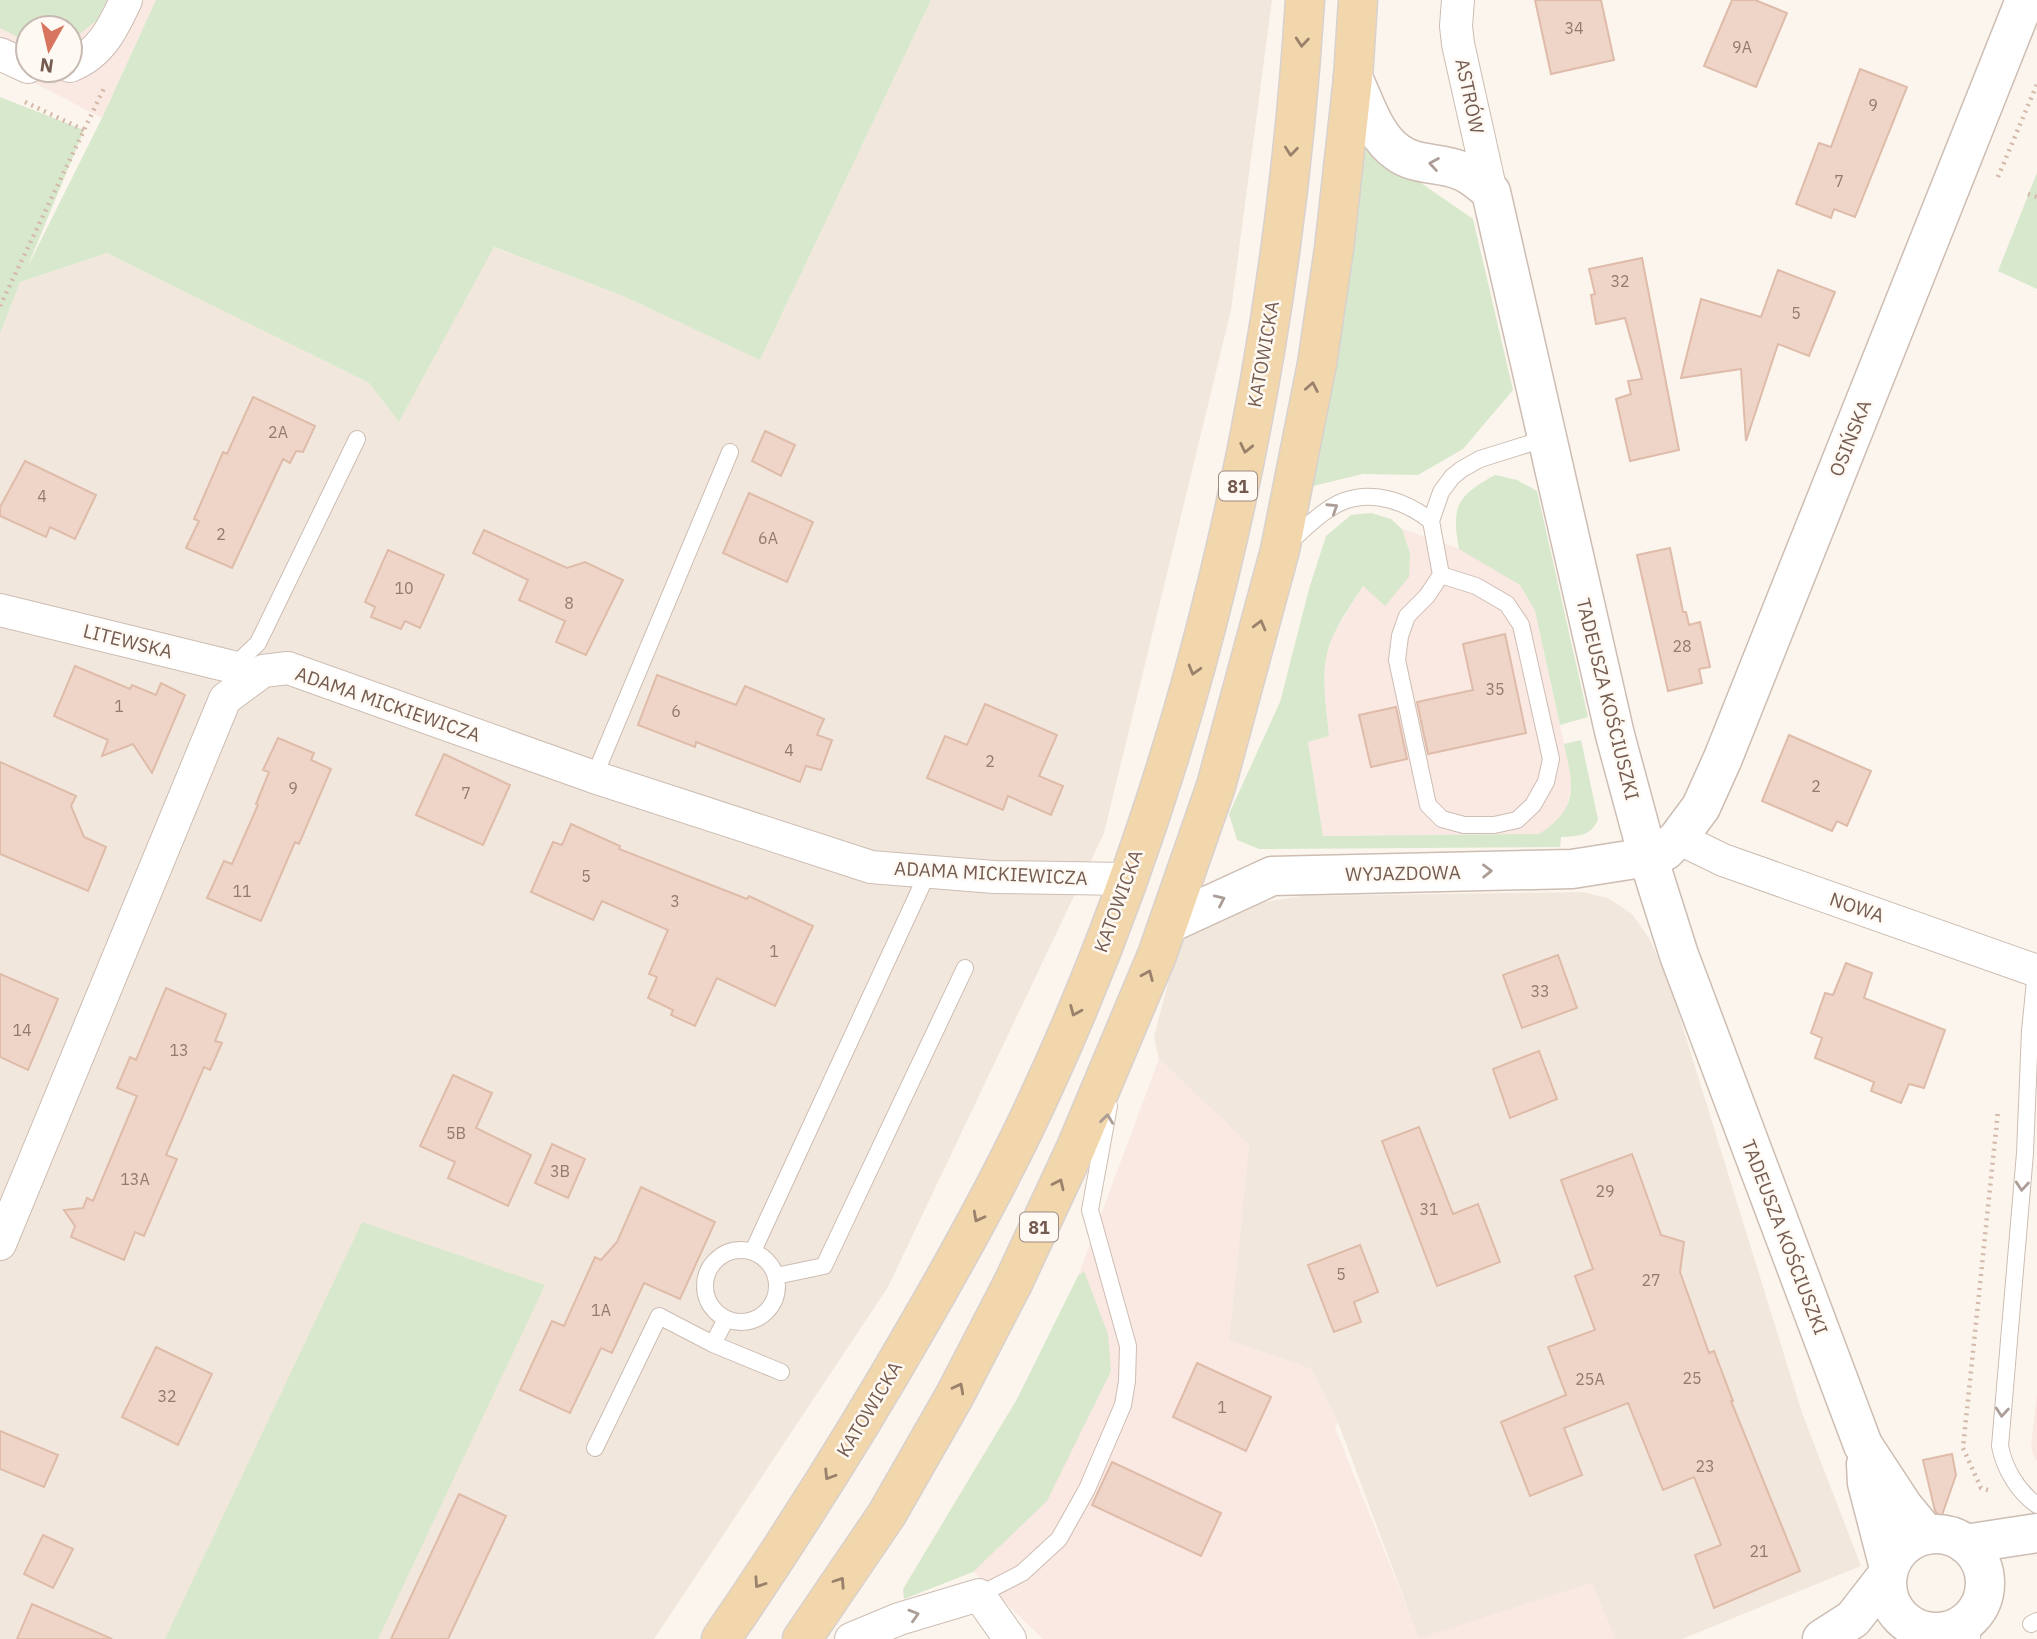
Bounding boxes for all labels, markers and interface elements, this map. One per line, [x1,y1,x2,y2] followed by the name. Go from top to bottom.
[14,14,84,84] north arrow
[1564,18,1584,38] house number: 34
[1295,36,1310,47] one-way arrow
[1732,37,1752,57] house number: 9A
[38,53,55,79] text: N
[1450,56,1490,136] street label: ASTRÓW
[1868,95,1878,115] house number: 9
[1284,146,1299,157] one-way arrow
[1428,157,1440,172] one-way arrow
[1834,171,1844,191] house number: 7
[1610,271,1630,291] house number: 32
[1242,299,1284,409] street label: KATOWICKA
[1791,303,1801,323] house number: 5
[1304,381,1319,393] one-way arrow
[1824,396,1876,480] street label: OSIŃSKA
[268,422,288,442] house number: 2A
[1239,442,1254,454] one-way arrow
[1219,472,1257,500] road number: 81
[37,486,47,506] house number: 4
[1326,503,1339,516] one-way arrow
[216,524,226,544] house number: 2
[758,528,778,548] house number: 6A
[394,578,414,598] house number: 10
[564,593,574,613] house number: 8
[1571,596,1645,802] street label: TADEUSZA KOŚCIUSZKI
[81,618,175,664] street label: LITEWSKA
[1252,619,1266,631] one-way arrow
[1672,636,1692,656] house number: 28
[292,661,484,747] street label: ADAMA MICKIEWICZA
[1187,663,1202,675] one-way arrow
[1485,679,1505,699] house number: 35
[114,696,124,716] house number: 1
[671,701,681,721] house number: 6
[784,740,794,760] house number: 4
[985,751,995,771] house number: 2
[1811,776,1821,796] house number: 2
[288,778,298,798] house number: 9
[461,783,471,803] house number: 7
[1088,846,1148,956] street label: KATOWICKA
[893,856,1089,890] street label: ADAMA MICKIEWICZA
[1345,860,1461,886] street label: WYJAZDOWA
[1482,863,1493,879] one-way arrow
[581,866,591,886] house number: 5
[232,881,252,901] house number: 11
[1827,887,1887,927] street label: NOWA
[670,891,680,911] house number: 3
[1213,894,1225,908] one-way arrow
[769,941,779,961] house number: 1
[1140,970,1154,982] one-way arrow
[1530,981,1550,1001] house number: 33
[1070,1004,1084,1016] one-way arrow
[12,1020,32,1040] house number: 14
[169,1040,189,1060] house number: 13
[1100,1113,1115,1125] one-way arrow
[446,1123,466,1143] house number: 5B
[1737,1136,1833,1338] street label: TADEUSZA KOŚCIUSZKI
[550,1161,570,1181] house number: 3B
[120,1169,150,1189] house number: 13A
[1051,1179,1065,1191] one-way arrow
[1595,1181,1615,1201] house number: 29
[2015,1181,2030,1192] one-way arrow
[1419,1199,1439,1219] house number: 31
[973,1209,987,1222] one-way arrow
[1020,1212,1058,1242] road number: 81
[1336,1264,1346,1284] house number: 5
[1641,1270,1661,1290] house number: 27
[591,1300,611,1320] house number: 1A
[831,1357,907,1461] street label: KATOWICKA
[1682,1368,1702,1388] house number: 25
[1575,1369,1605,1389] house number: 25A
[950,1383,964,1396] one-way arrow
[157,1386,177,1406] house number: 32
[1217,1397,1227,1417] house number: 1
[1995,1407,2010,1418] one-way arrow
[1695,1456,1715,1476] house number: 23
[824,1468,837,1481] one-way arrow
[1749,1541,1769,1561] house number: 21
[755,1575,768,1588] one-way arrow
[832,1577,845,1590] one-way arrow
[908,1608,920,1623] one-way arrow

